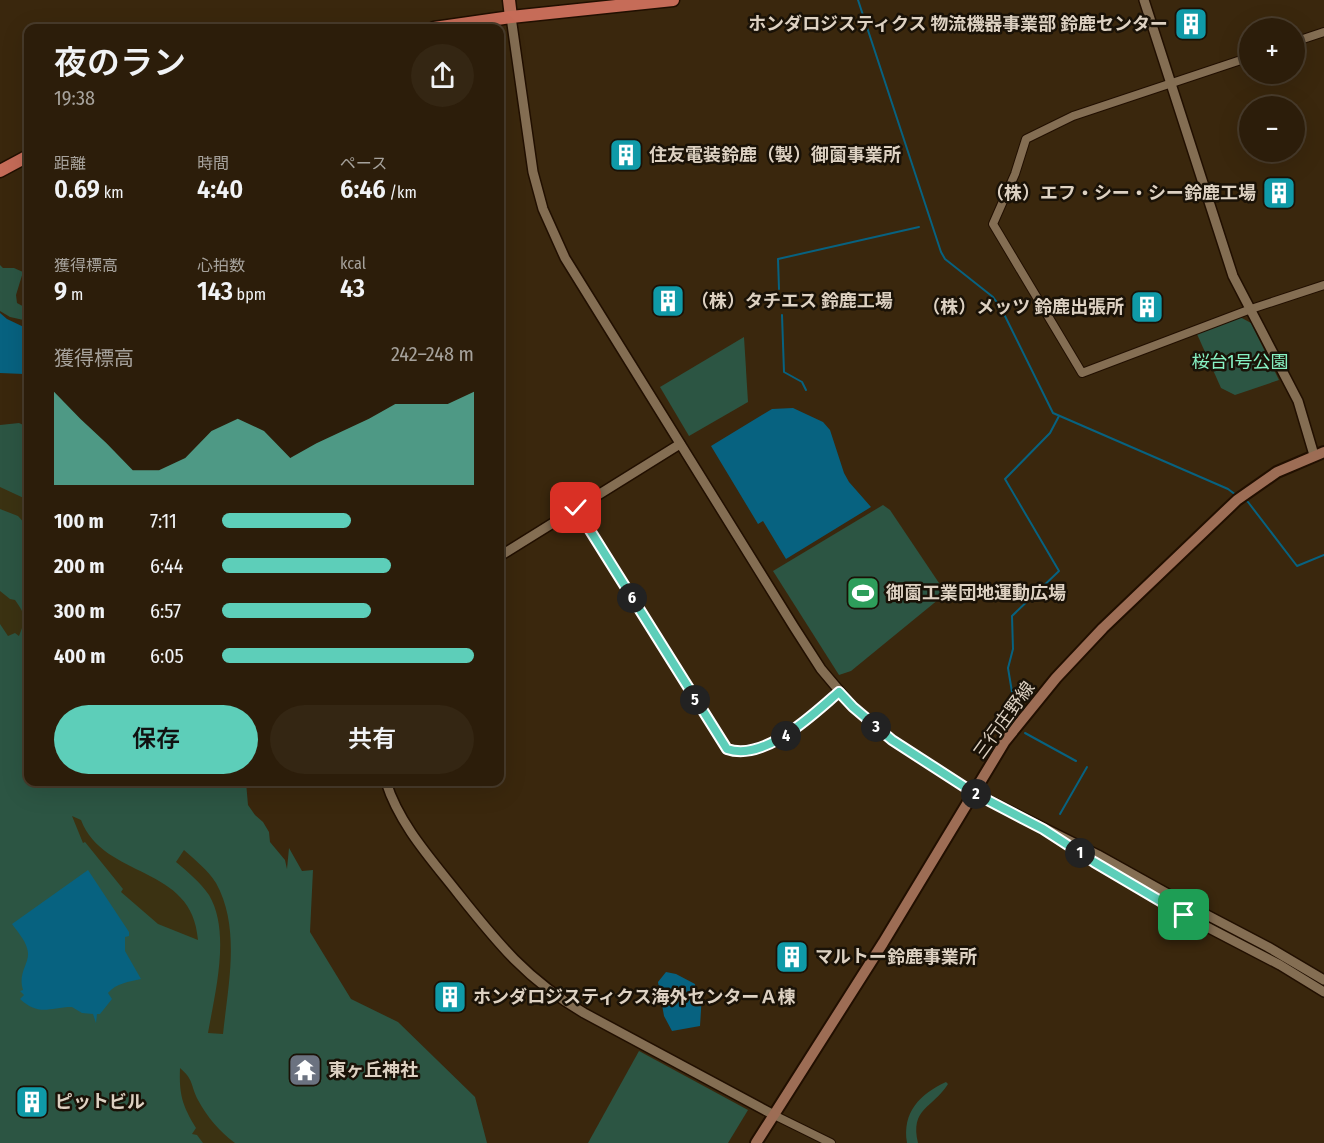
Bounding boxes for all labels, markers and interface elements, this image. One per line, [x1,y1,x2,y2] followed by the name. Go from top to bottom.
[1173,6,1209,42] building icon: ホンダロジスティクス 物流機器事業部 鈴鹿センター
[748,13,1168,35] place label: ホンダロジスティクス 物流機器事業部 鈴鹿センター
[1239,18,1305,162] map controls
[1239,18,1305,84] button: +
[54,43,186,83] text: 夜のラン
[411,44,474,107] button: share
[54,86,95,110] text: 19:38
[1239,96,1305,162] button: −
[608,137,644,173] building icon: 住友電装鈴鹿（製）御薗事業所
[649,144,901,166] place label: 住友電装鈴鹿（製）御薗事業所
[54,154,86,173] text: 距離
[197,154,229,173] text: 時間
[340,154,387,173] text: ペース
[54,174,100,205] text: 0.69
[197,174,243,205] text: 4:40
[340,174,386,205] text: 6:46
[1261,175,1297,211] building icon: （株）エフ・シー・シー鈴鹿工場
[986,182,1256,204] place label: （株）エフ・シー・シー鈴鹿工場
[100,183,123,202] text: km
[386,183,417,202] text: /km
[340,254,366,273] text: kcal
[54,256,118,275] text: 獲得標高
[197,256,245,275] text: 心拍数
[340,273,365,304] text: 43
[54,276,67,307] text: 9
[197,276,233,307] text: 143
[650,283,686,319] building icon: （株）タチエス 鈴鹿工場
[67,285,83,304] text: m
[233,285,266,304] text: bpm
[1129,289,1165,325] building icon: （株）メッツ 鈴鹿出張所
[691,290,893,312] place label: （株）タチエス 鈴鹿工場
[922,296,1124,318] place label: （株）メッツ 鈴鹿出張所
[391,342,474,366] text: 242–248 m
[54,346,134,370] text: 獲得標高
[1191,351,1289,373] park label: 桜台1号公園
[550,482,601,533] pin
[559,491,592,524] icon: check
[54,509,104,533] text: 100 m
[150,509,177,533] text: 7:11
[54,554,105,578] text: 200 m
[150,554,183,578] text: 6:44
[845,575,881,611] sports icon: 御薗工業団地運動広場
[885,582,1066,604] place label: 御薗工業団地運動広場
[617,583,647,613] pin: 6
[628,588,636,607] text: 6
[54,599,105,623] text: 300 m
[150,599,181,623] text: 6:57
[54,644,106,668] text: 400 m
[150,644,184,668] text: 6:05
[969,677,1039,763] street label: 三行庄野線
[680,685,710,715] pin: 5
[691,690,699,709] text: 5
[54,705,258,774] button: 保存
[270,705,474,774] button: 共有
[861,712,891,742] pin: 3
[872,717,880,736] text: 3
[771,721,801,751] pin: 4
[782,726,790,745] text: 4
[961,779,991,809] pin: 2
[972,784,980,803] text: 2
[1065,838,1095,868] pin: 1
[1077,843,1083,862] text: 1
[1158,889,1209,940] pin
[1167,898,1200,931] icon: arrive
[774,939,810,975] building icon: マルトー鈴鹿事業所
[815,946,977,968] place label: マルトー鈴鹿事業所
[432,979,468,1015] building icon: ホンダロジスティクス海外センターＡ棟
[473,986,795,1008] place label: ホンダロジスティクス海外センターＡ棟
[287,1052,323,1088] temple icon: 東ヶ丘神社
[328,1059,418,1081] place label: 東ヶ丘神社
[14,1084,50,1120] building icon: ピットビル
[55,1091,145,1113] place label: ピットビル

